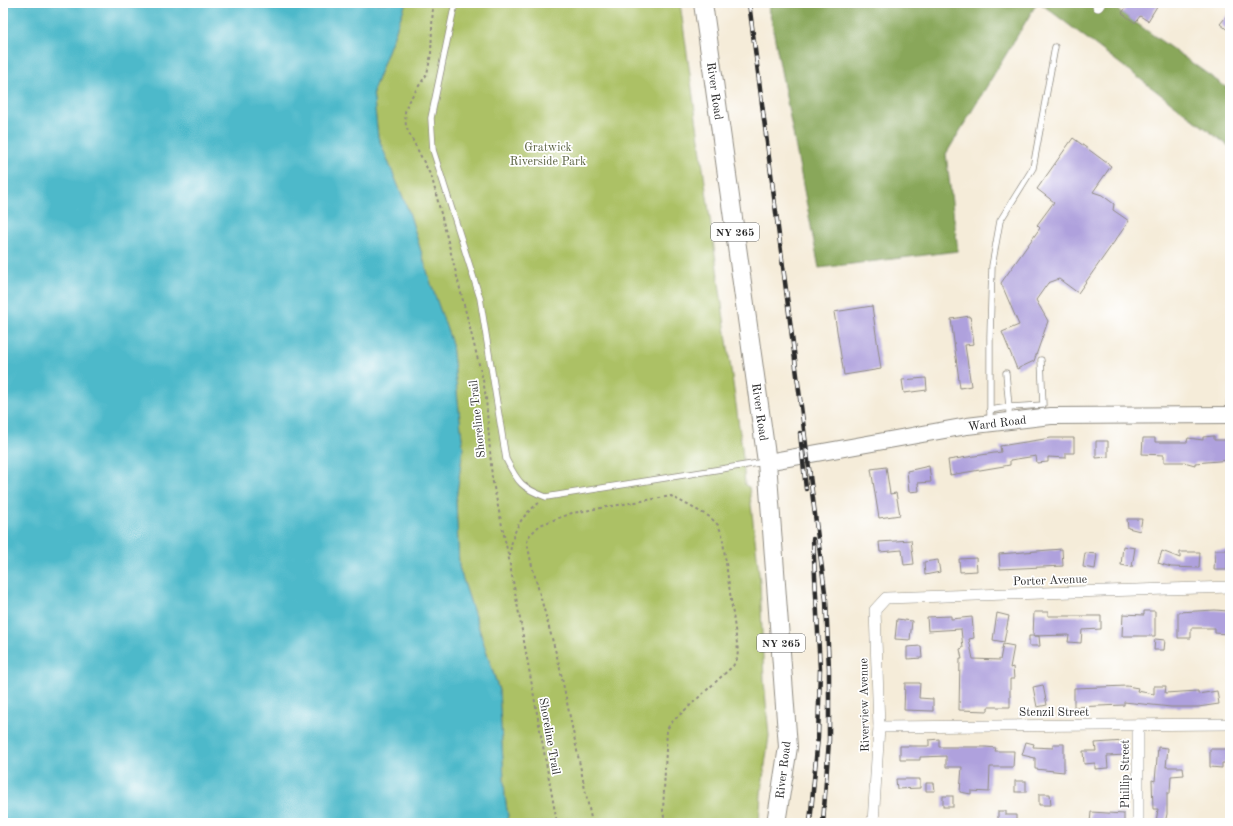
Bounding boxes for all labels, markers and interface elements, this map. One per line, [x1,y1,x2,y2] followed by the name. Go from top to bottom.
[704,62,724,121] street label: River Road
[510,142,586,168] park label: Gratwick Riverside Park
[711,223,759,241] road number: NY 265
[468,379,488,458] street label: Shoreline Trail
[749,383,769,442] street label: River Road
[967,414,1027,434] street label: Ward Road
[1013,574,1088,588] street label: Porter Avenue
[757,634,805,652] road number: NY 265
[858,657,872,752] street label: Riverview Avenue
[536,697,562,776] street label: Shoreline Trail
[1019,707,1089,719] street label: Stenzil Street
[1120,739,1132,809] street label: Phillip Street
[774,741,793,800] street label: River Road

